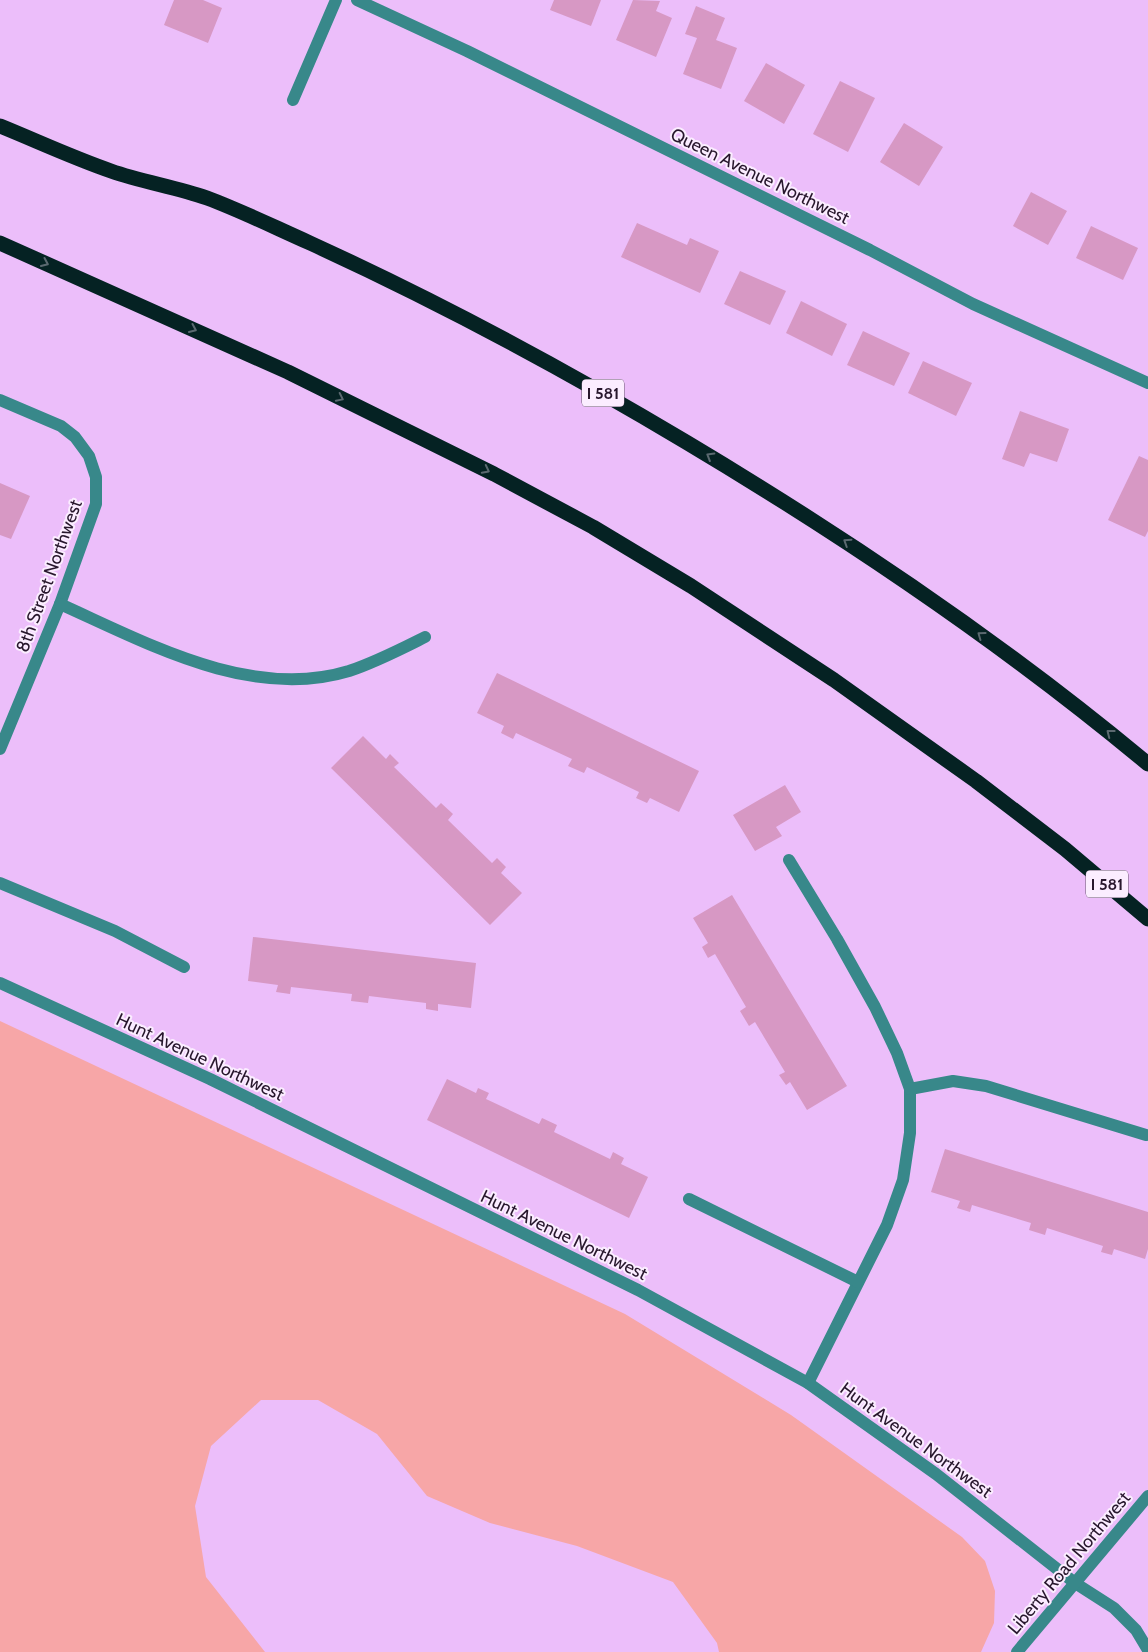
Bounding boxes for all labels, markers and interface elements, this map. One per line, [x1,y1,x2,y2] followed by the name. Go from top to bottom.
[667,123,853,229] street label: Queen Avenue Northwest
[40,257,49,268] one-way arrow
[188,323,197,334] one-way arrow
[582,379,624,406] road number: I 581
[335,391,344,401] one-way arrow
[706,453,715,463] one-way arrow
[481,464,490,474] one-way arrow
[11,497,87,655] street label: 8th Street Northwest
[844,539,853,549] one-way arrow
[977,632,986,642] one-way arrow
[1107,731,1116,739] one-way arrow
[1086,871,1128,898] road number: I 581
[113,1008,287,1106] street label: Hunt Avenue Northwest
[477,1185,651,1285] street label: Hunt Avenue Northwest
[836,1377,996,1503] street label: Hunt Avenue Northwest
[1003,1487,1135,1639] street label: Liberty Road Northwest

